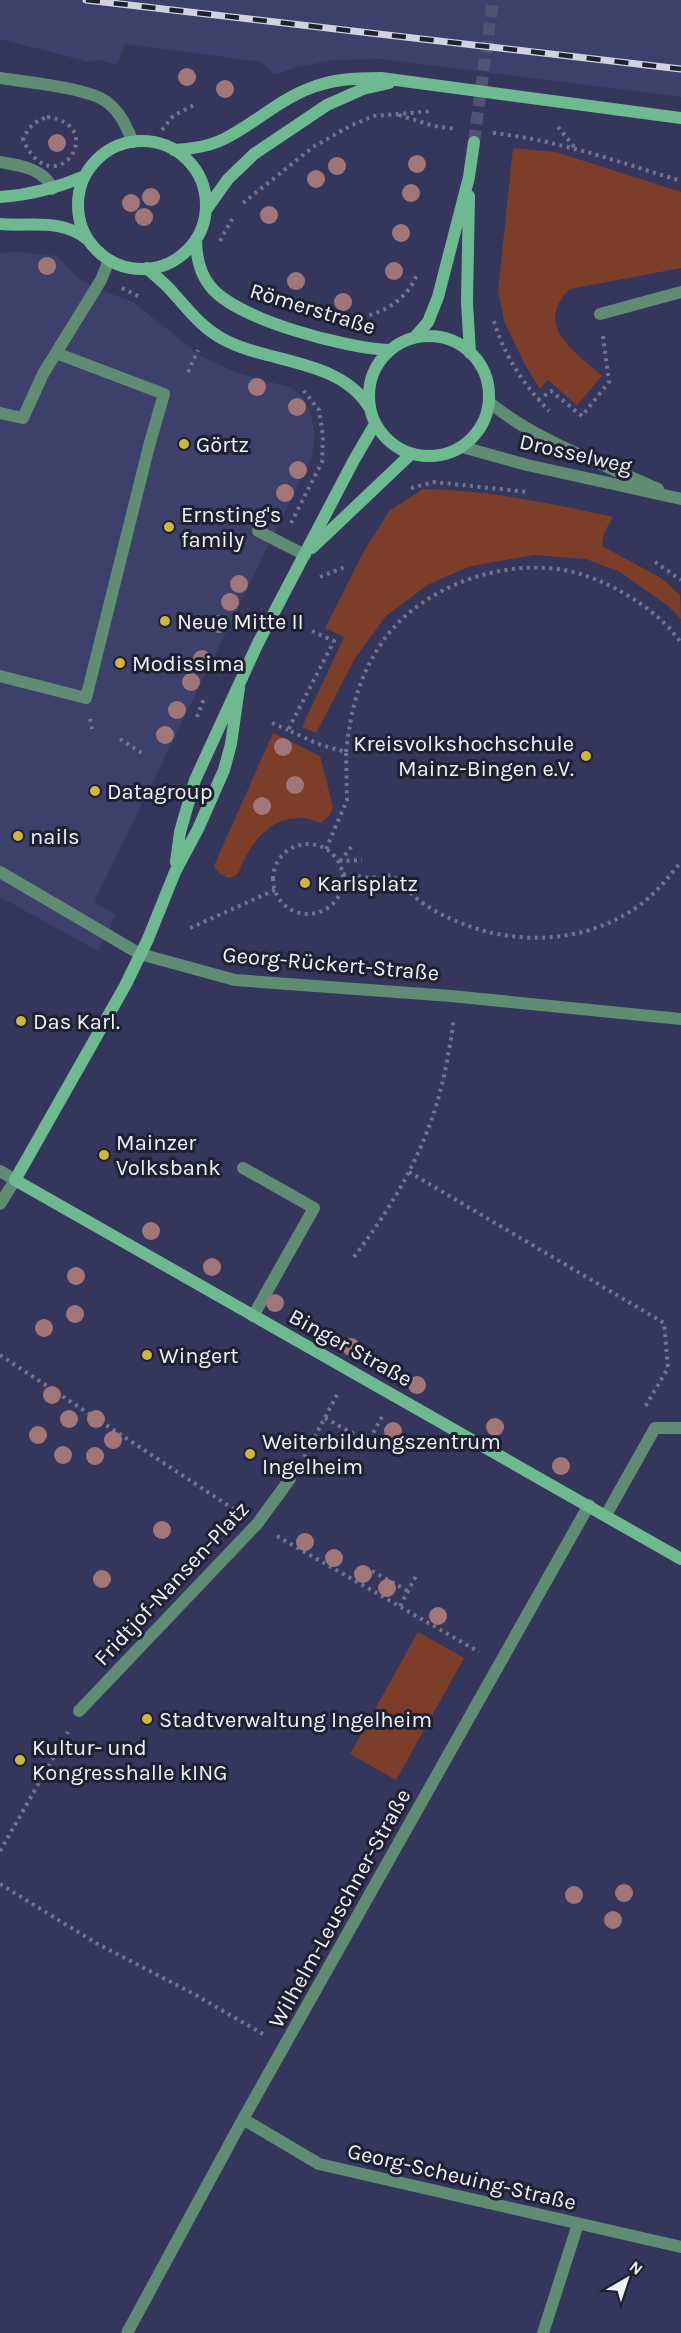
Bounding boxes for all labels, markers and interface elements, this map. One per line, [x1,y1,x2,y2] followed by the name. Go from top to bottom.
[247,278,379,340] street label: Römerstraße
[517,428,635,480] street label: Drosselweg
[196,432,249,458] place label: Görtz
[177,437,191,451] marker: Görtz
[181,502,281,553] place label: Ernsting's family
[162,520,176,534] marker: Ernsting's family
[177,609,304,635] place label: Neue Mitte II
[158,614,172,628] marker: Neue Mitte II
[132,651,245,677] place label: Modissima
[113,656,127,670] marker: Modissima
[353,731,574,782] place label: Kreisvolkshochschule Mainz-Bingen e.V.
[579,749,593,763] marker: Kreisvolkshochschule Mainz-Bingen e.V.
[107,779,213,805] place label: Datagroup
[88,784,102,798] marker: Datagroup
[30,824,80,850] place label: nails
[11,829,25,843] marker: nails
[317,871,418,897] place label: Karlsplatz
[298,876,312,890] marker: Karlsplatz
[222,942,440,986] street label: Georg-Rückert-Straße
[33,1009,120,1035] place label: Das Karl.
[14,1014,28,1028] marker: Das Karl.
[116,1130,221,1181] place label: Mainzer Volksbank
[97,1148,111,1162] marker: Mainzer Volksbank
[284,1303,417,1392] street label: Binger Straße
[159,1343,238,1369] place label: Wingert
[140,1348,154,1362] marker: Wingert
[262,1429,501,1480] place label: Weiterbildungszentrum Ingelheim
[243,1447,257,1461] marker: Weiterbildungszentrum Ingelheim
[89,1496,255,1671] street label: Fridtjof-Nansen-Platz
[159,1707,432,1733] place label: Stadtverwaltung Ingelheim
[140,1712,154,1726] marker: Stadtverwaltung Ingelheim
[32,1735,227,1786] place label: Kultur- und Kongresshalle kING
[13,1753,27,1767] marker: Kultur- und Kongresshalle kING
[263,1785,416,2032] street label: Wilhelm-Leuschner-Straße
[345,2138,579,2216] street label: Georg-Scheuing-Straße
[597,2249,657,2309] north arrow
[626,2257,647,2279] text: N

